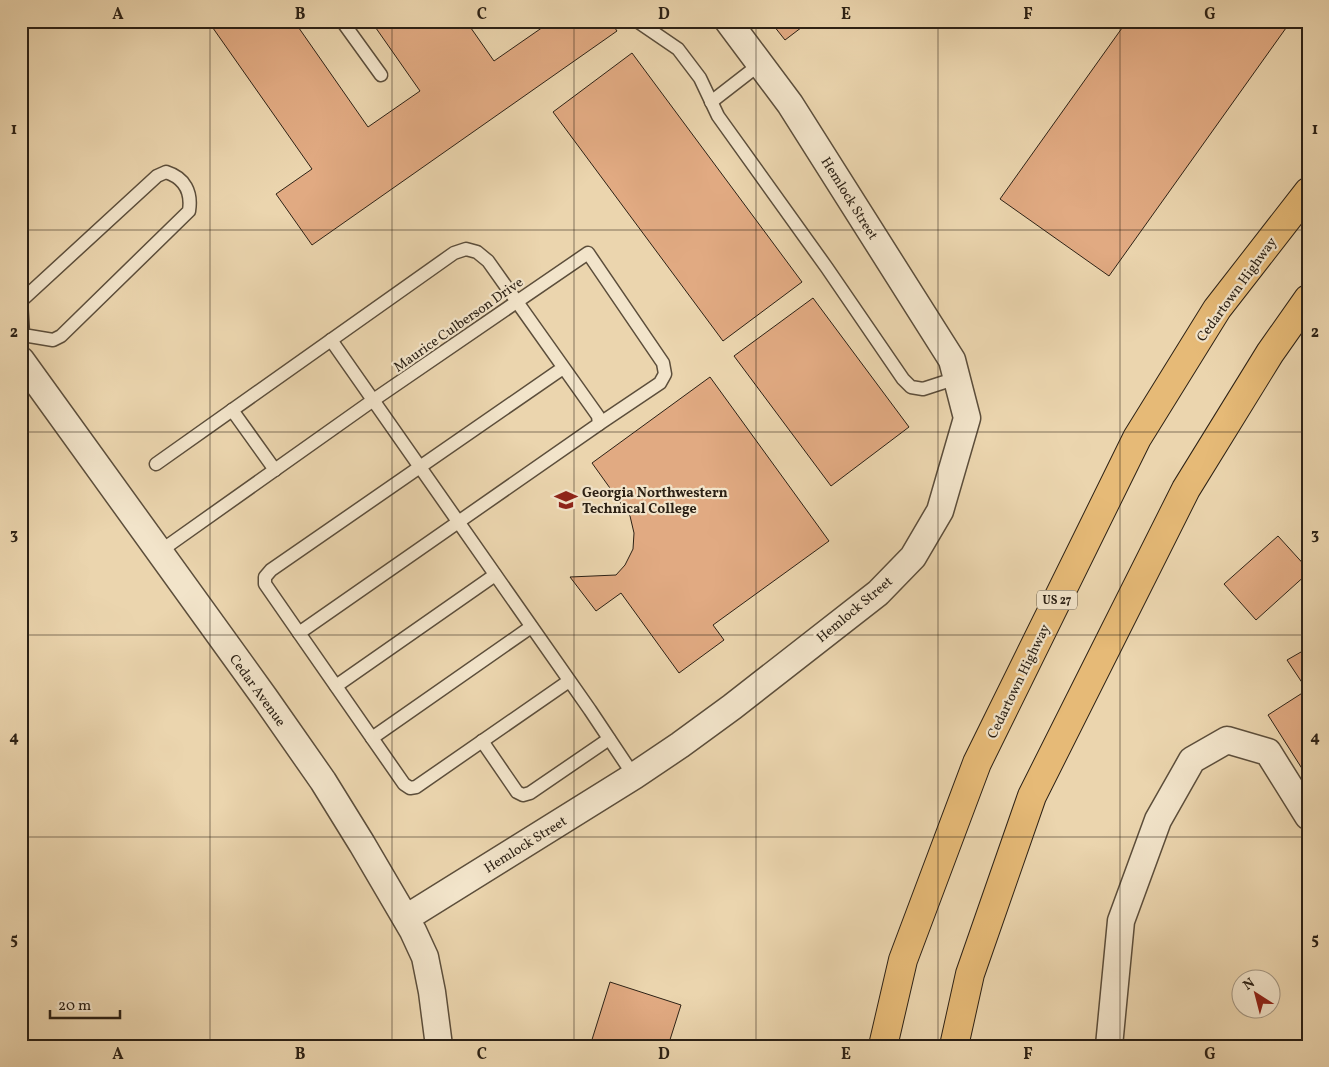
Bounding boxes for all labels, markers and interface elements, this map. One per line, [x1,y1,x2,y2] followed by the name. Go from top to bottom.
[112,4,124,26] text: A
[295,4,306,26] text: B
[477,4,487,26] text: C
[658,4,670,26] text: D
[841,4,851,26] text: E
[1023,4,1033,26] text: F
[1204,4,1216,26] text: G
[11,119,17,141] text: 1
[1312,119,1318,141] text: 1
[816,154,882,244] street label: Hemlock Street
[1193,233,1282,346] street label: Cedartown Highway
[390,273,528,377] street label: Maurice Culberson Drive
[10,322,18,344] text: 2
[1311,322,1319,344] text: 2
[582,484,728,519] place label: Georgia Northwestern Technical College
[553,487,579,513] school or university icon: Georgia Northwestern Technical College
[10,524,18,546] text: 3
[1311,524,1319,546] text: 3
[813,573,897,648] street label: Hemlock Street
[1037,590,1077,610] road number: US 27
[983,621,1056,742] street label: Cedartown Highway
[224,651,290,731] street label: Cedar Avenue
[9,727,19,749] text: 4
[1310,727,1320,749] text: 4
[481,812,571,878] street label: Hemlock Street
[10,929,18,951] text: 5
[1311,929,1319,951] text: 5
[1232,970,1282,1020] north arrow
[1240,974,1259,995] text: N
[50,987,120,1019] scale bar
[58,996,91,1017] text: 20 m
[112,1044,124,1066] text: A
[295,1044,306,1066] text: B
[477,1044,487,1066] text: C
[658,1044,670,1066] text: D
[841,1044,851,1066] text: E
[1023,1044,1033,1066] text: F
[1204,1044,1216,1066] text: G

